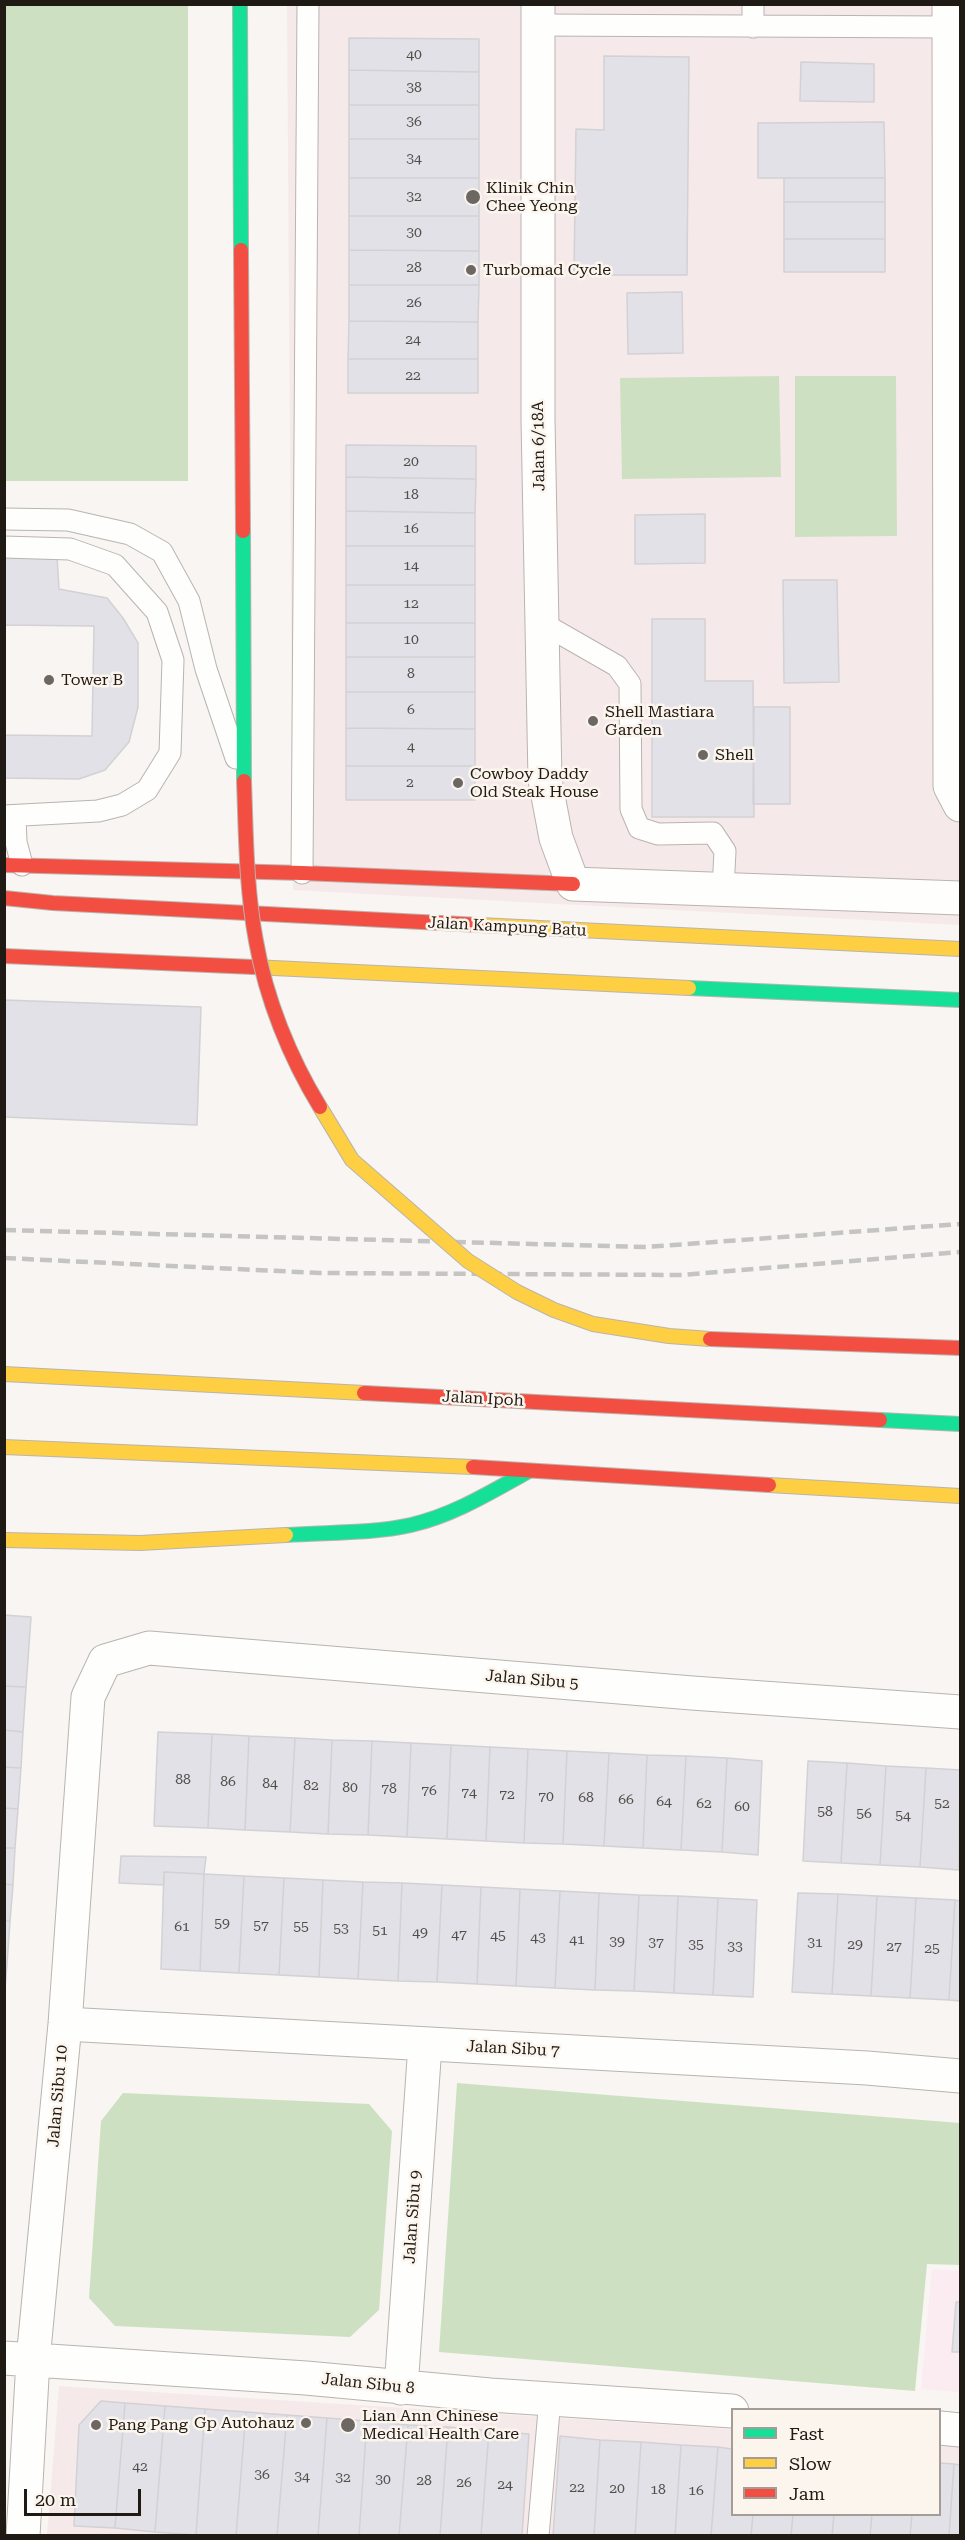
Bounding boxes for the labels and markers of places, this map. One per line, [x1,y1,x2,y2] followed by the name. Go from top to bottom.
[486,178,577,216] place label: Klinik Chin Chee Yeong
[464,188,482,206] marker: Klinik Chin Chee Yeong
[483,260,611,280] place label: Turbomad Cycle
[464,263,478,277] marker: Turbomad Cycle
[61,670,123,690] place label: Tower B
[42,673,56,687] marker: Tower B
[605,702,714,740] place label: Shell Mastiara Garden
[586,714,600,728] marker: Shell Mastiara Garden
[715,745,754,765] place label: Shell
[696,748,710,762] marker: Shell
[470,764,598,802] place label: Cowboy Daddy Old Steak House
[451,776,465,790] marker: Cowboy Daddy Old Steak House
[362,2406,519,2444] place label: Lian Ann Chinese Medical Health Care
[194,2413,294,2433] place label: Gp Autohauz
[108,2415,188,2435] place label: Pang Pang
[299,2416,313,2430] marker: Gp Autohauz
[339,2416,357,2434] marker: Lian Ann Chinese Medical Health Care
[89,2418,103,2432] marker: Pang Pang

